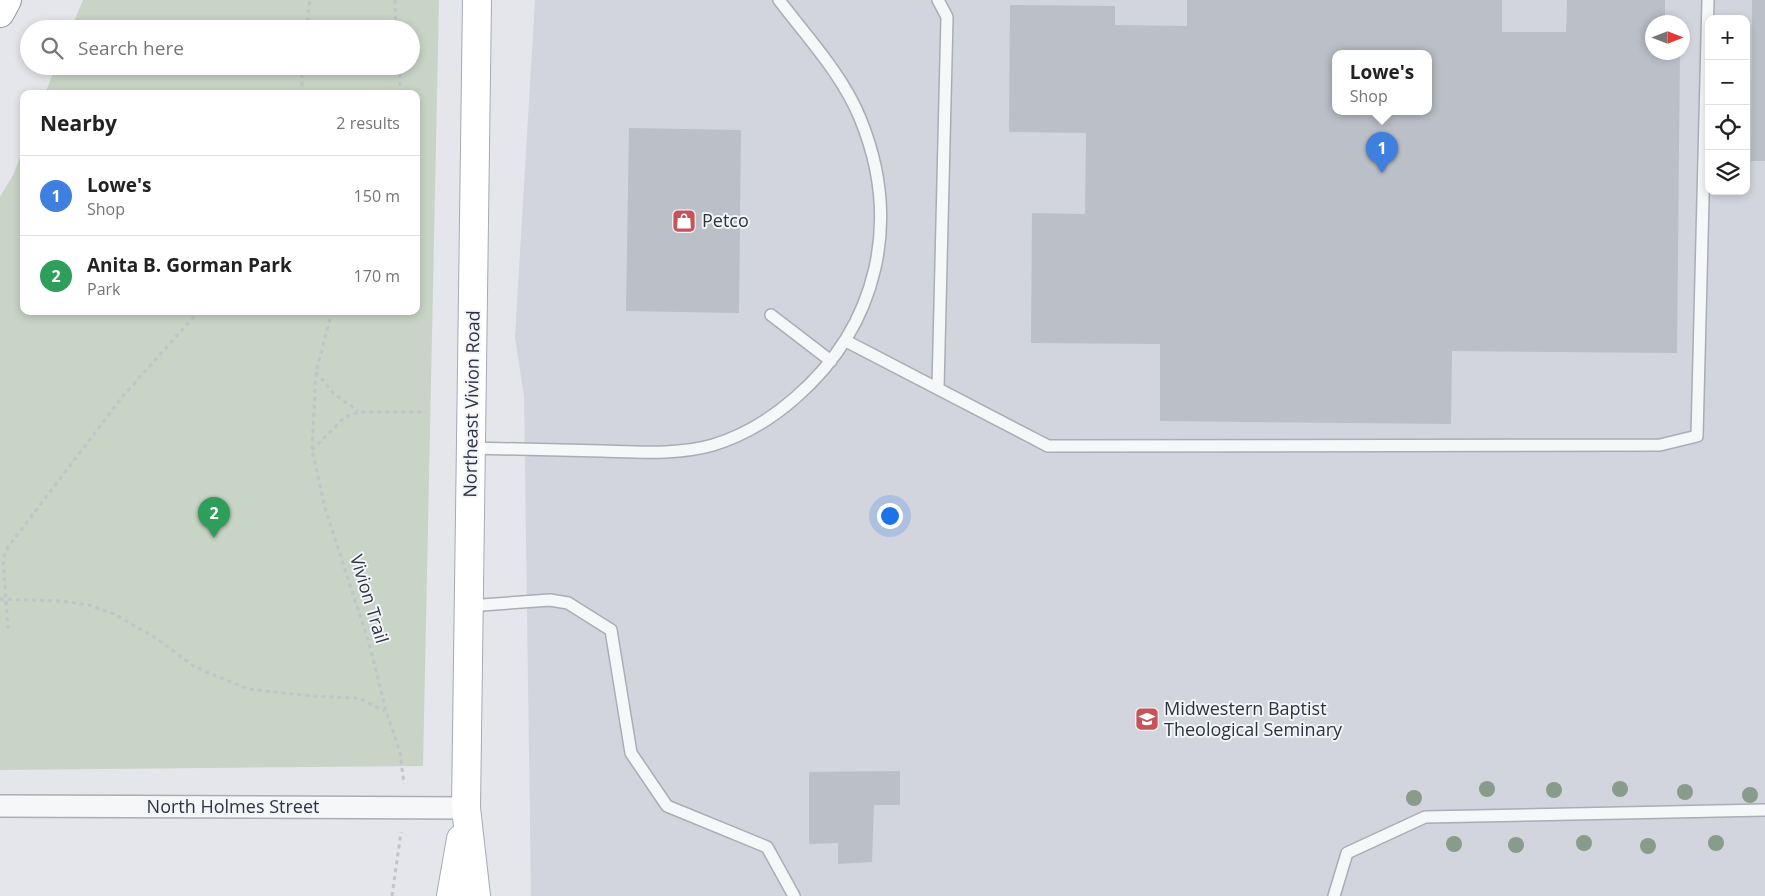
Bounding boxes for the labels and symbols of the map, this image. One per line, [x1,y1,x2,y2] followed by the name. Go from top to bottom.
[1645,15,1690,60] north arrow
[1366,132,1398,173] pin: 1
[671,208,697,234] shop icon: Petco
[702,208,749,232] place label: Petco
[457,310,485,498] street label: Northeast Vivion Road
[198,497,230,538] pin: 2
[877,503,903,529] your location
[345,551,395,646] street label: Vivion Trail
[1164,696,1343,741] place label: Midwestern Baptist Theological Seminary
[1134,706,1160,732] school or university icon: Midwestern Baptist Theological Seminary
[147,794,319,818] street label: North Holmes Street

